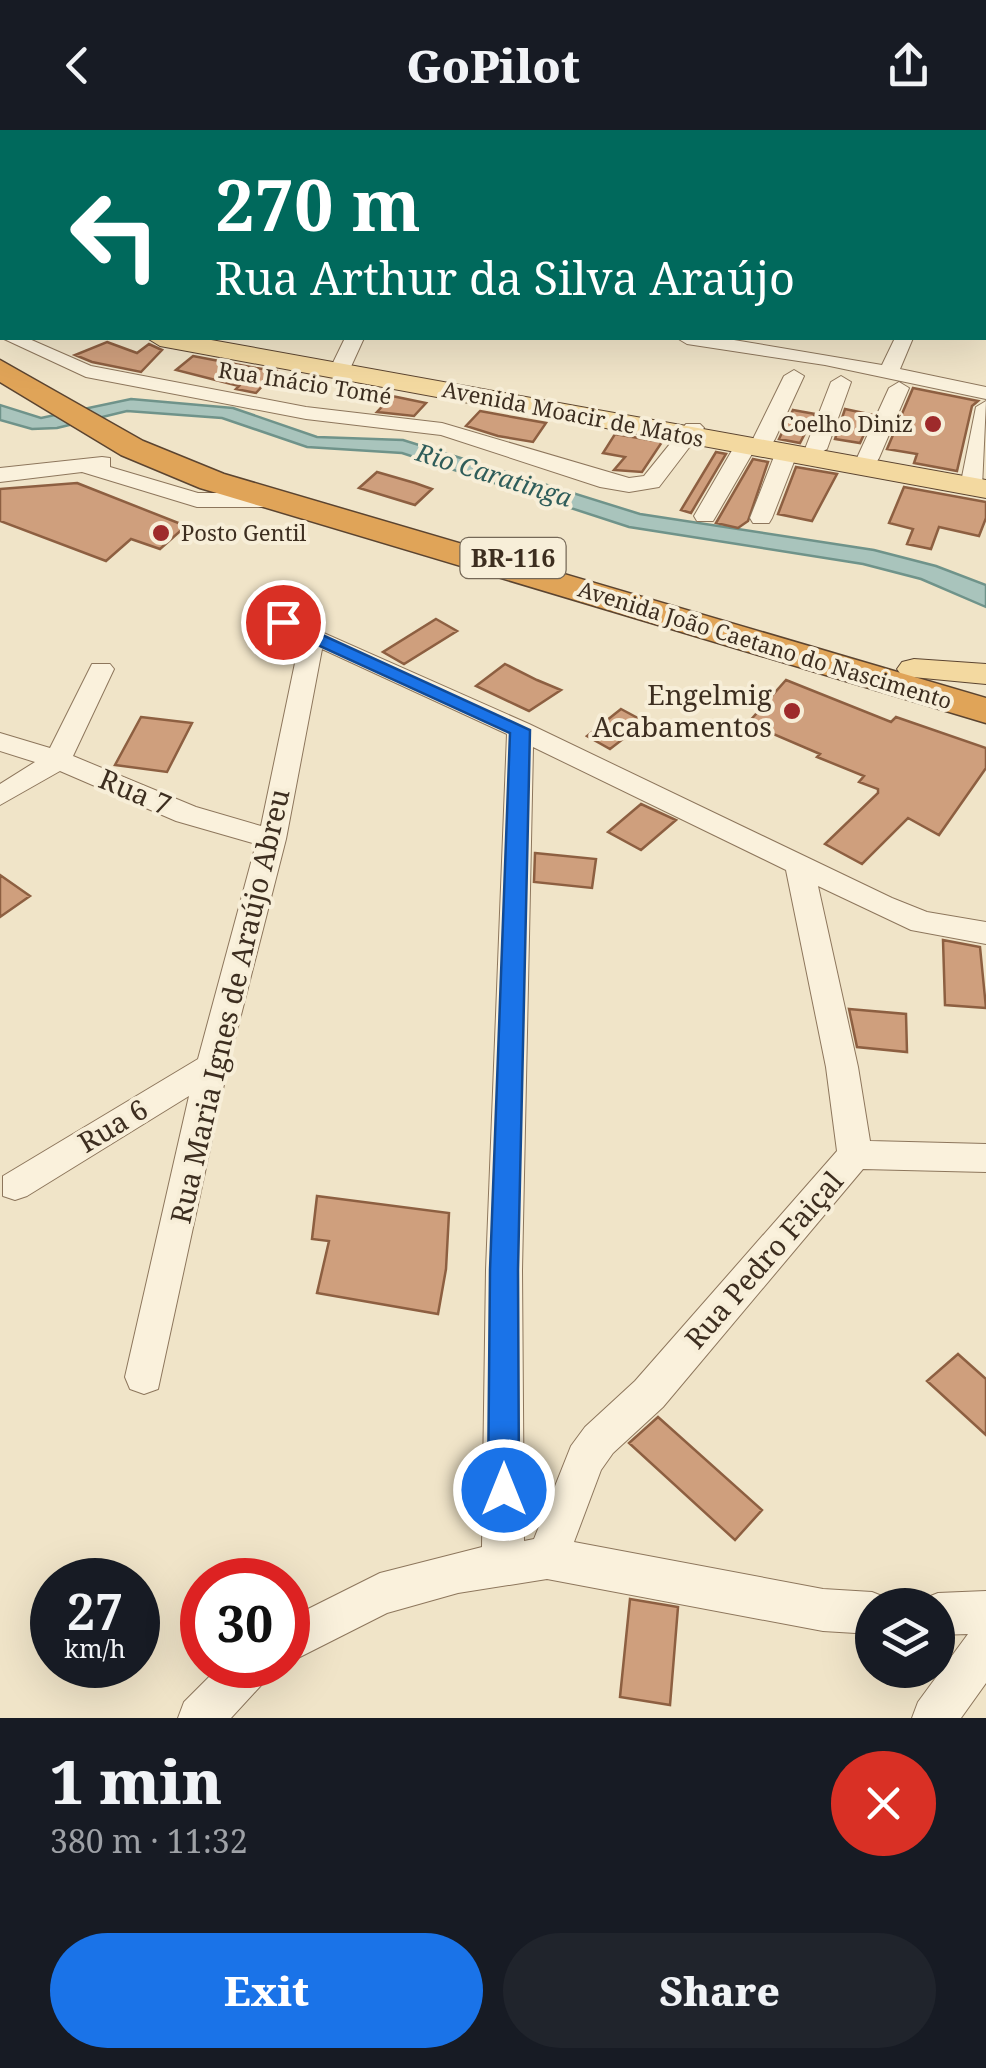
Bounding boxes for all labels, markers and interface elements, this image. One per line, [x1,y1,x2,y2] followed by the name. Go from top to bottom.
[406,35,580,96] text: GoPilot
[50,38,105,93] icon: back
[881,38,936,93] icon: share
[215,156,421,252] text: 270 m
[50,170,180,300] icon: left
[215,247,795,308] text: Rua Arthur da Silva Araújo
[216,354,394,411] street label: Rua Inácio Tomé
[440,373,706,453] street label: Avenida Moacir de Matos
[780,408,913,438] place label: Coelho Diniz
[922,413,944,435] marker: Coelho Diniz
[411,434,577,514] water label: Rio Caratinga
[181,517,307,547] place label: Posto Gentil
[150,522,172,544] marker: Posto Gentil
[460,538,566,578] road number: BR-116
[575,573,956,715] street label: Avenida João Caetano do Nascimento
[241,580,326,665] pin
[256,595,311,650] icon: arrive
[592,675,772,745] place label: Engelmig Acabamentos
[781,700,803,722] marker: Engelmig Acabamentos
[94,759,177,823] street label: Rua 7
[160,785,298,1227] street label: Rua Maria Ignes de Araújo Abreu
[71,1090,154,1161] street label: Rua 6
[676,1162,851,1356] street label: Rua Pedro Faiçal
[452,1438,556,1542] position arrow
[180,1558,310,1688] speed limit sign: 30
[67,1577,123,1645] text: 27
[855,1588,955,1688] map controls
[855,1588,955,1688] button: layers
[64,1631,126,1665] text: km/h
[50,1740,222,1822] text: 1 min
[831,1751,936,1856] button: close
[50,1819,248,1862] text: 380 m · 11:32
[50,1933,483,2048] button: Exit
[503,1933,936,2048] button: Share

